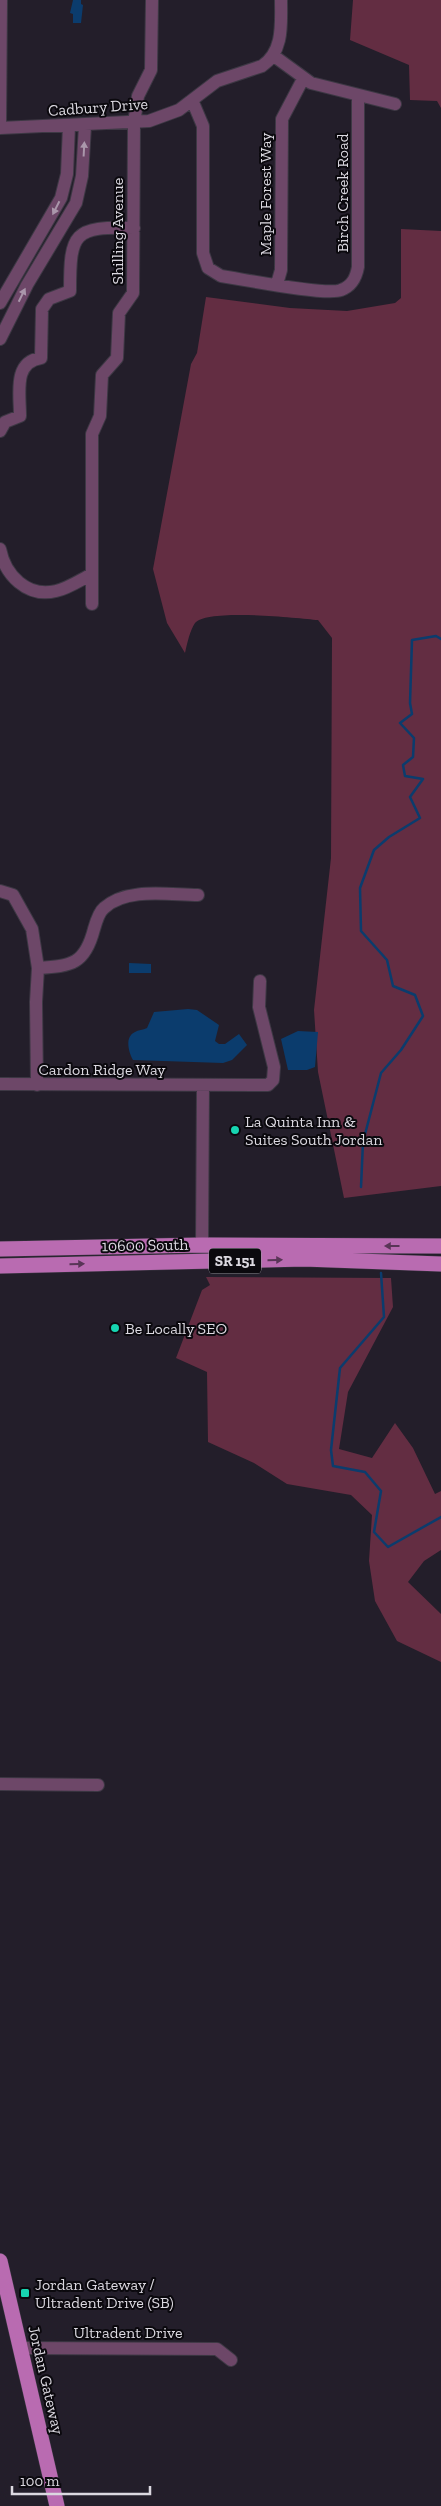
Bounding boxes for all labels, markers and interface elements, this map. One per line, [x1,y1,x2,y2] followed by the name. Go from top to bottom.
[47,94,149,120] street label: Cadbury Drive
[256,132,275,255] street label: Maple Forest Way
[333,133,352,253] street label: Birch Creek Road
[81,140,89,156] one-way arrow
[108,178,127,284] street label: Shilling Avenue
[52,201,60,215] one-way arrow
[17,288,26,303] one-way arrow
[39,1060,166,1079] street label: Cardon Ridge Way
[245,1112,383,1149] place label: La Quinta Inn & Suites South Jordan
[229,1124,241,1136] marker: La Quinta Inn & Suites South Jordan
[102,1235,188,1255] street label: 10600 South
[384,1242,400,1250] one-way arrow
[209,1248,261,1274] road number: SR 151
[267,1256,283,1264] one-way arrow
[69,1260,85,1268] one-way arrow
[125,1319,228,1338] place label: Be Locally SEO
[109,1322,121,1334] marker: Be Locally SEO
[35,2275,174,2312] place label: Jordan Gateway / Ultradent Drive (SB)
[19,2287,31,2299] marker: Jordan Gateway / Ultradent Drive (SB)
[74,2323,182,2342] street label: Ultradent Drive
[24,2324,68,2437] street label: Jordan Gateway
[12,2464,150,2496] scale bar
[20,2472,59,2490] text: 100 m

